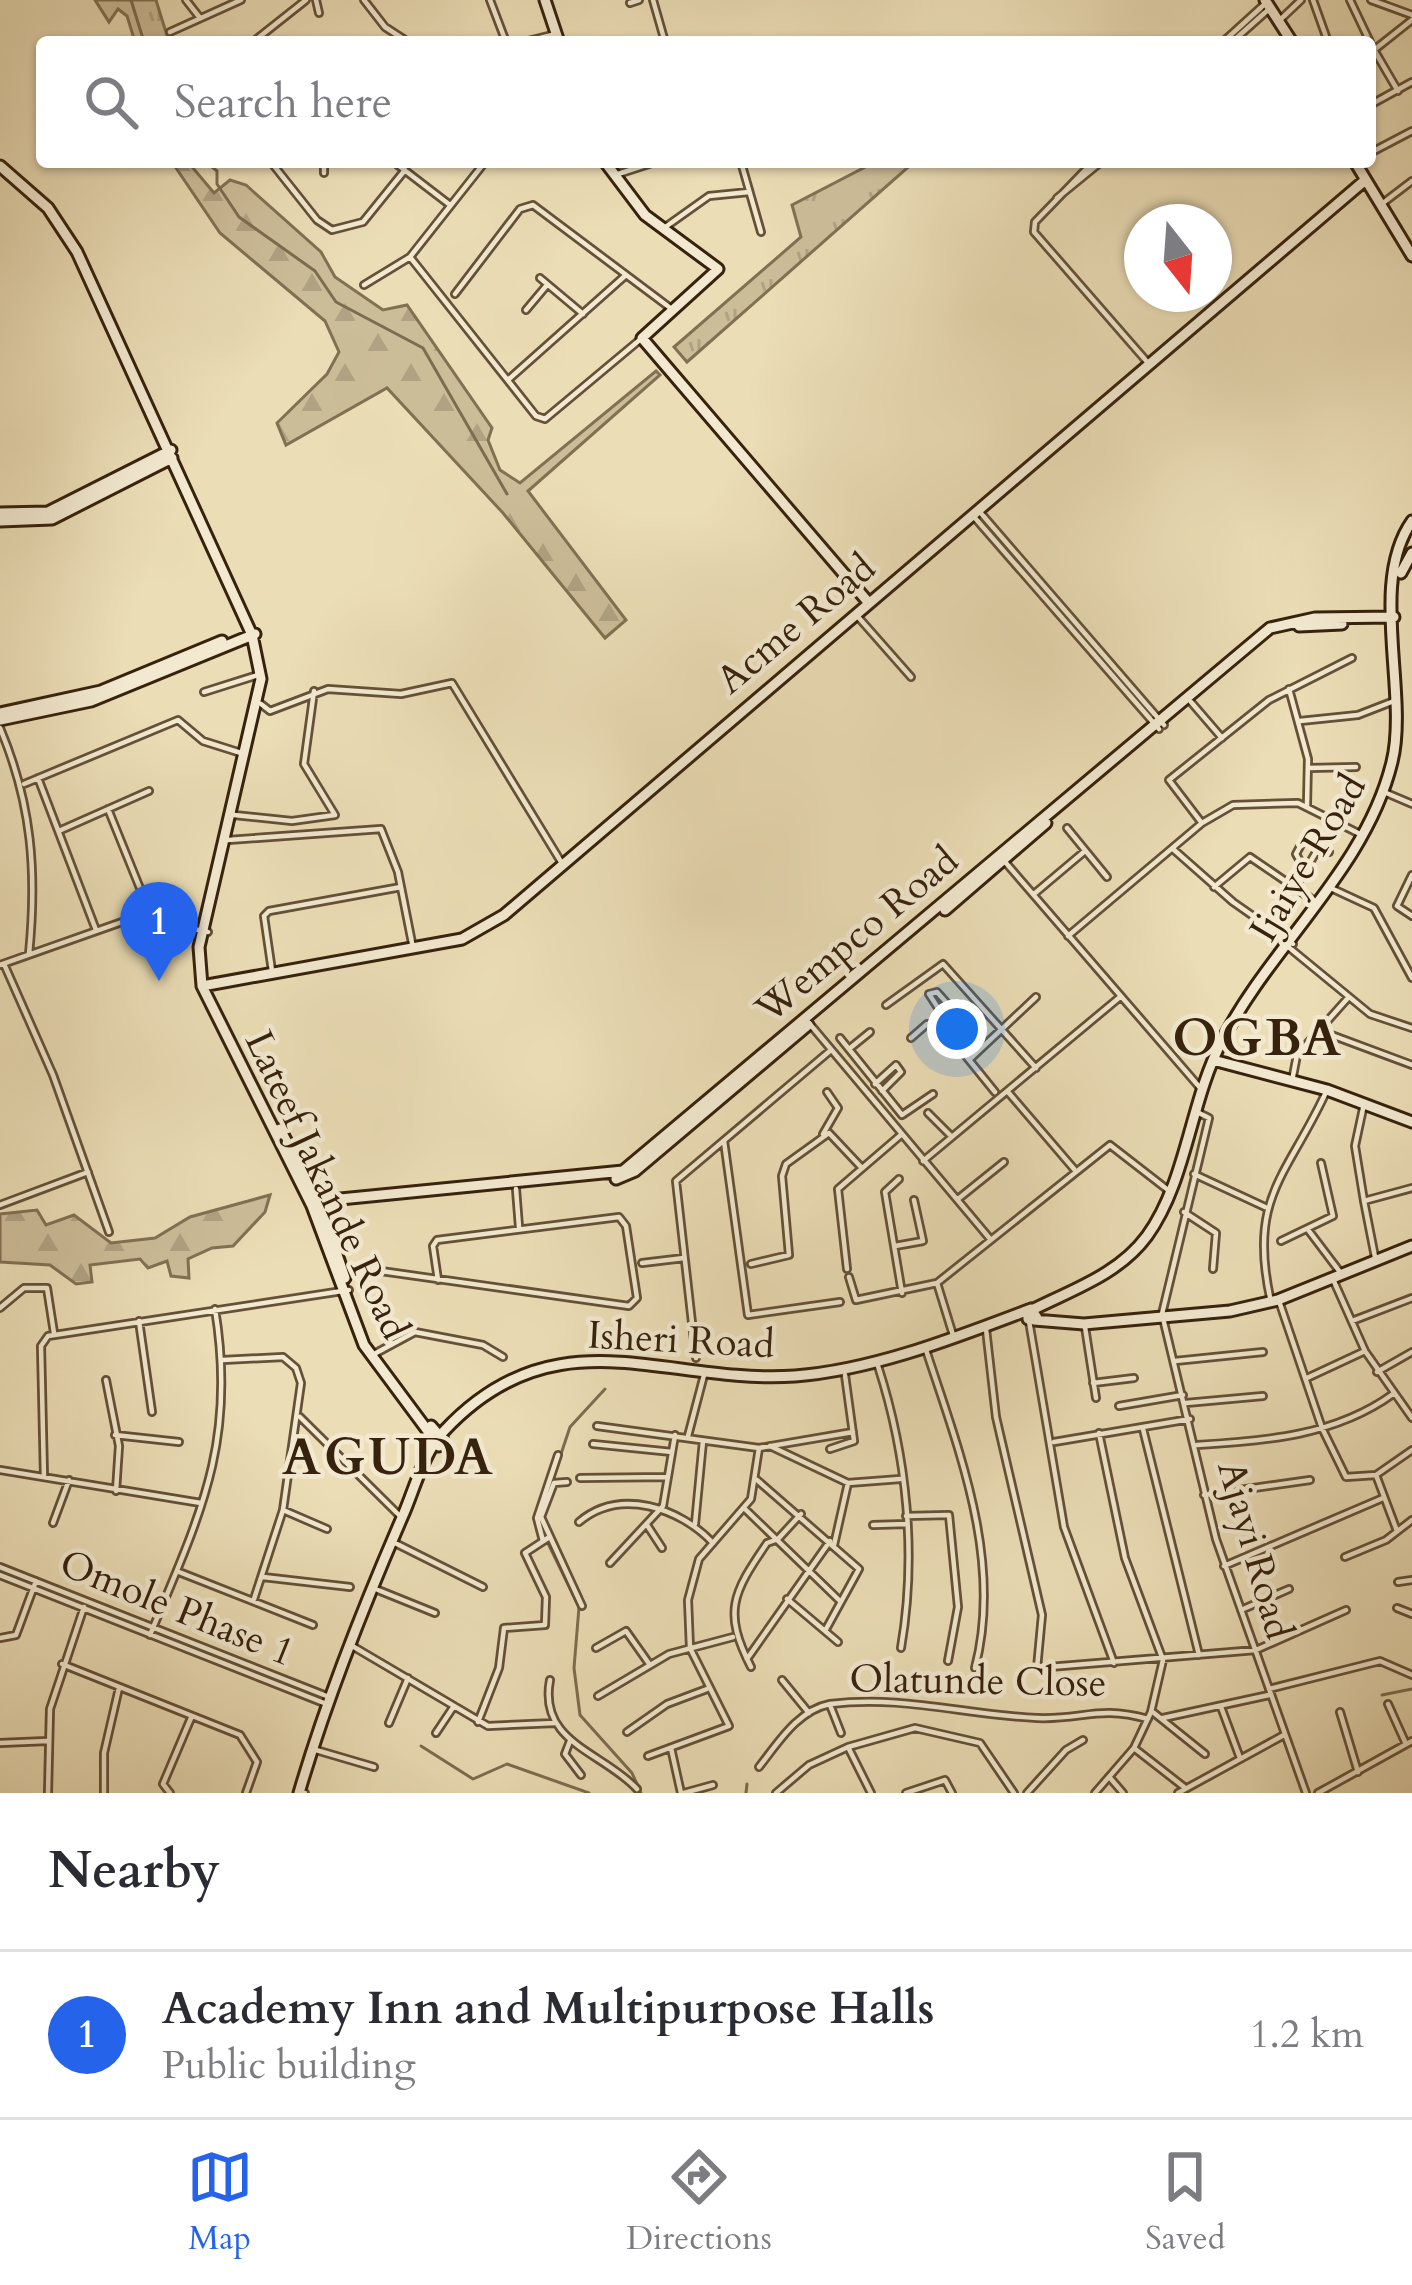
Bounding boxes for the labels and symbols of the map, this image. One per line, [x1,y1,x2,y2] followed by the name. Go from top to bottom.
[1124,204,1232,312] north arrow
[705,542,887,706] street label: Acme Road
[1237,764,1379,952] street label: Ijaiye Road
[744,834,970,1036] street label: Wempco Road
[120,882,198,981] pin: 1
[927,999,987,1059] your location
[1172,1004,1344,1074] district label: OGBA
[232,1022,422,1348] street label: Lateef Jakande Road
[586,1309,776,1371] street label: Isheri Road
[282,1423,496,1493] district label: AGUDA
[1204,1455,1306,1646] street label: Ajayi Road
[52,1537,302,1679] street label: Omole Phase 1
[849,1652,1107,1710] street label: Olatunde Close

